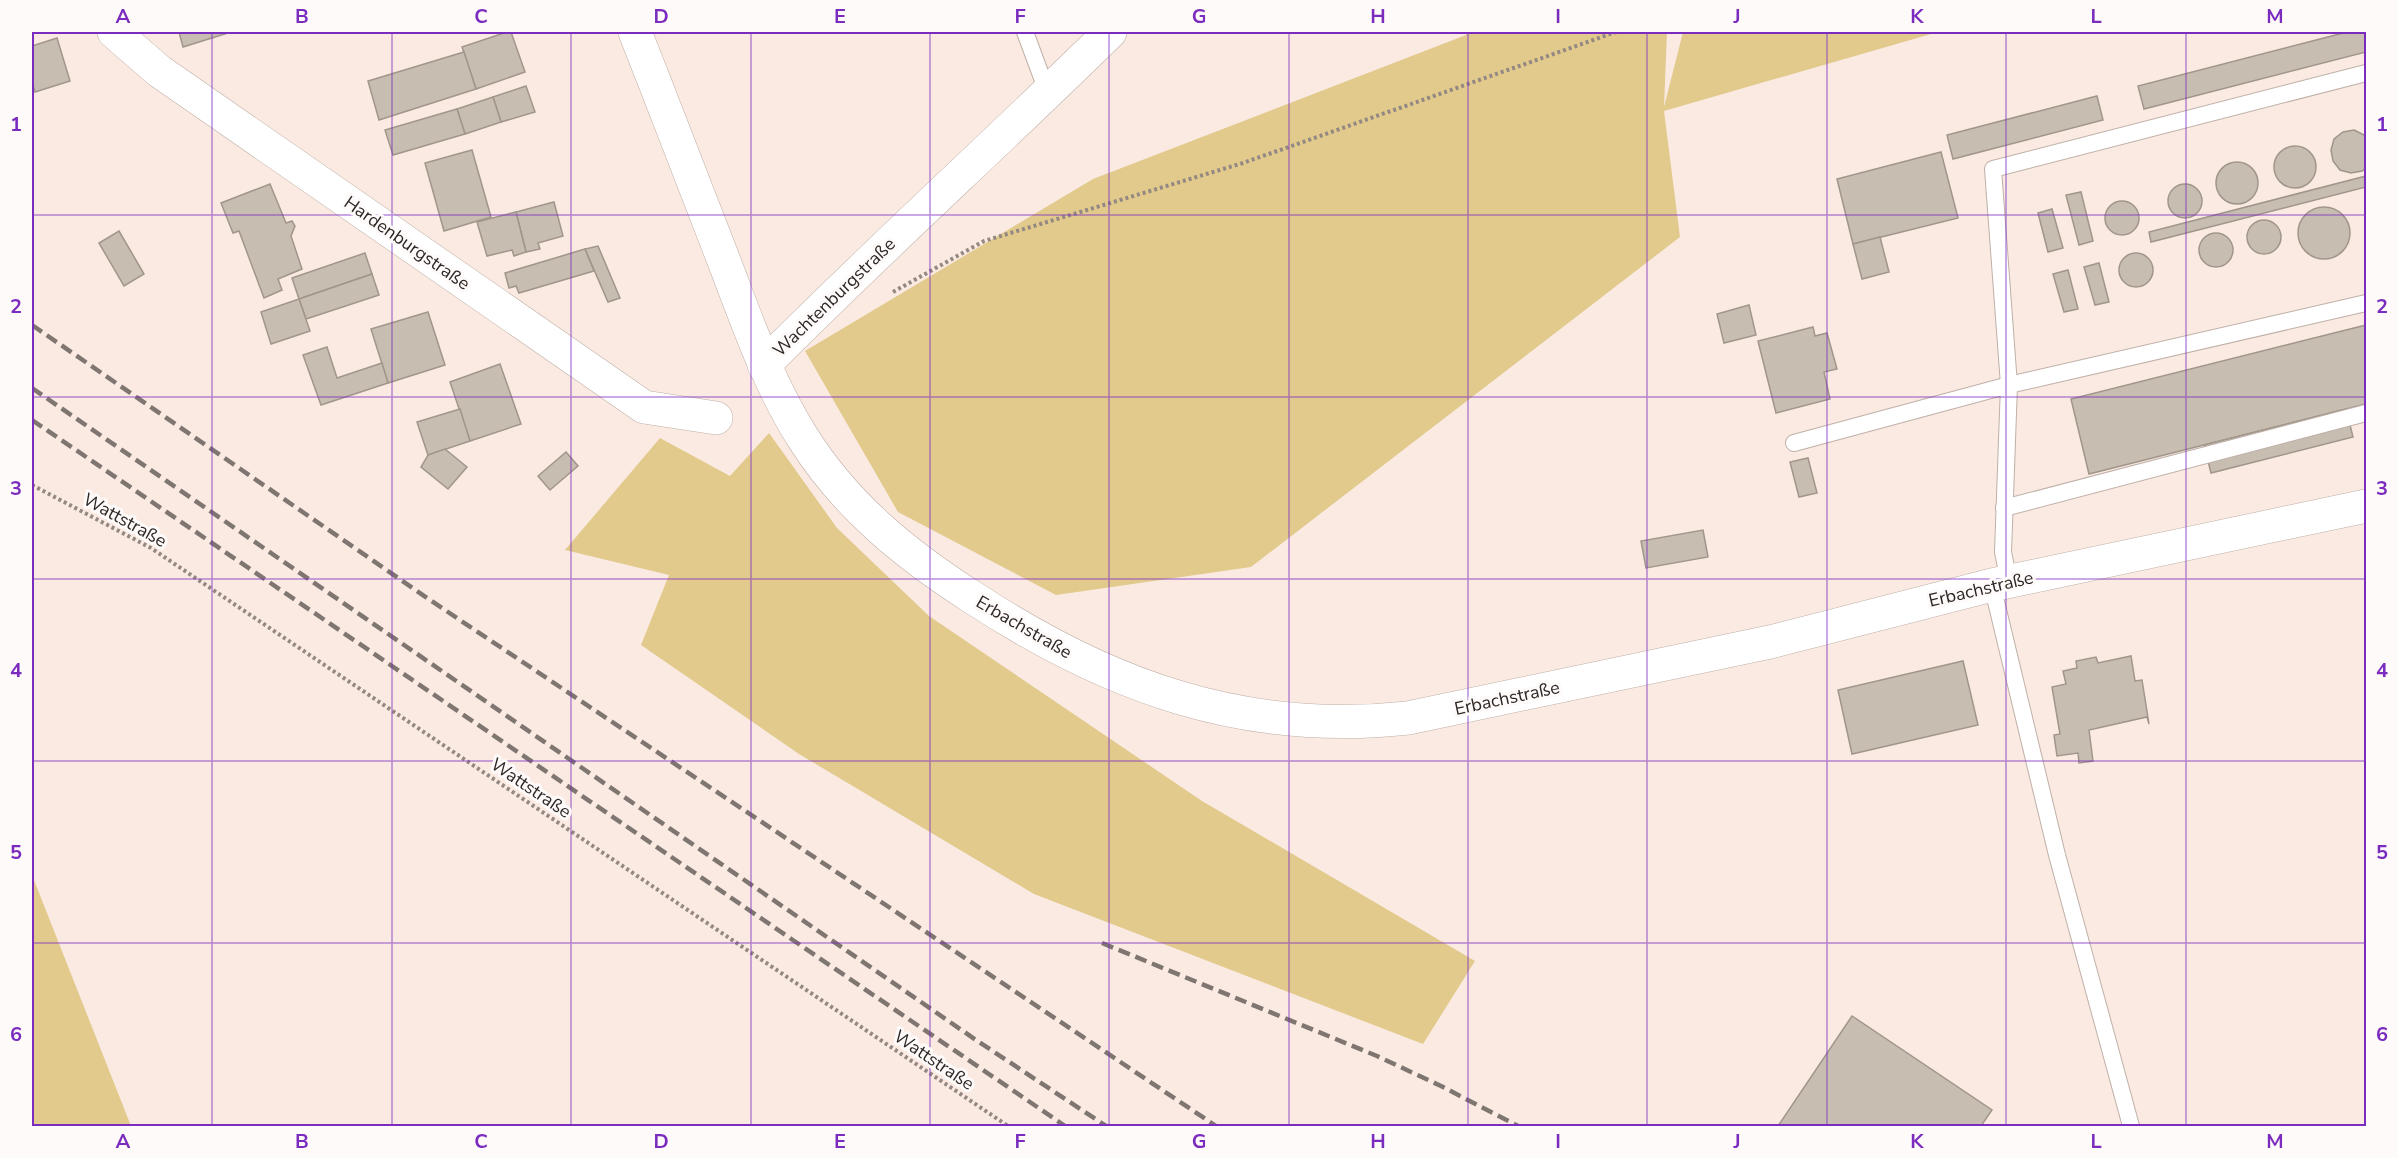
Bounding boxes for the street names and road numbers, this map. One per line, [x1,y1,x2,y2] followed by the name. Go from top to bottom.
[339,191,475,295] street label: Hardenburgstraße
[767,232,901,362] street label: Wachtenburgstraße
[79,487,171,553] street label: Wattstraße
[1926,565,2036,613] street label: Erbachstraße
[972,590,1076,664] street label: Erbachstraße
[1452,675,1562,721] street label: Erbachstraße
[486,752,576,824] street label: Wattstraße
[889,1024,979,1096] street label: Wattstraße

